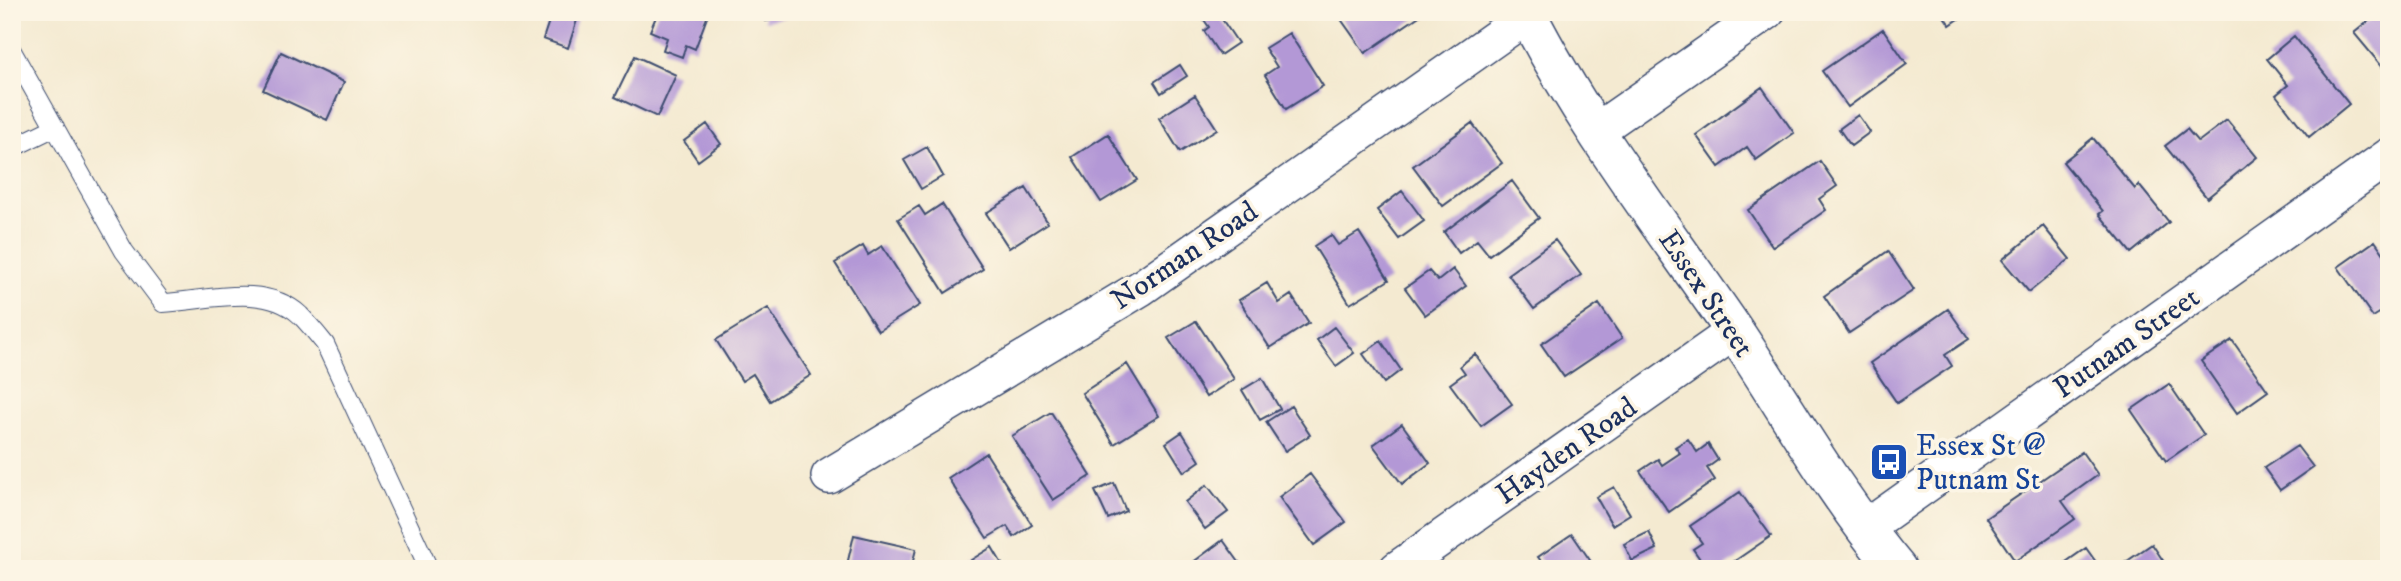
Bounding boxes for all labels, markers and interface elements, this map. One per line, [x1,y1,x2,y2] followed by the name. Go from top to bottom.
[1104,194,1265,319] street label: Norman Road
[1650,223,1762,365] street label: Essex Street
[2047,279,2207,407] street label: Putnam Street
[1489,389,1644,513] street label: Hayden Road
[1916,428,2046,499] place label: Essex St @ Putnam St
[1868,441,1910,483] bus stop icon: Essex St @ Putnam St

